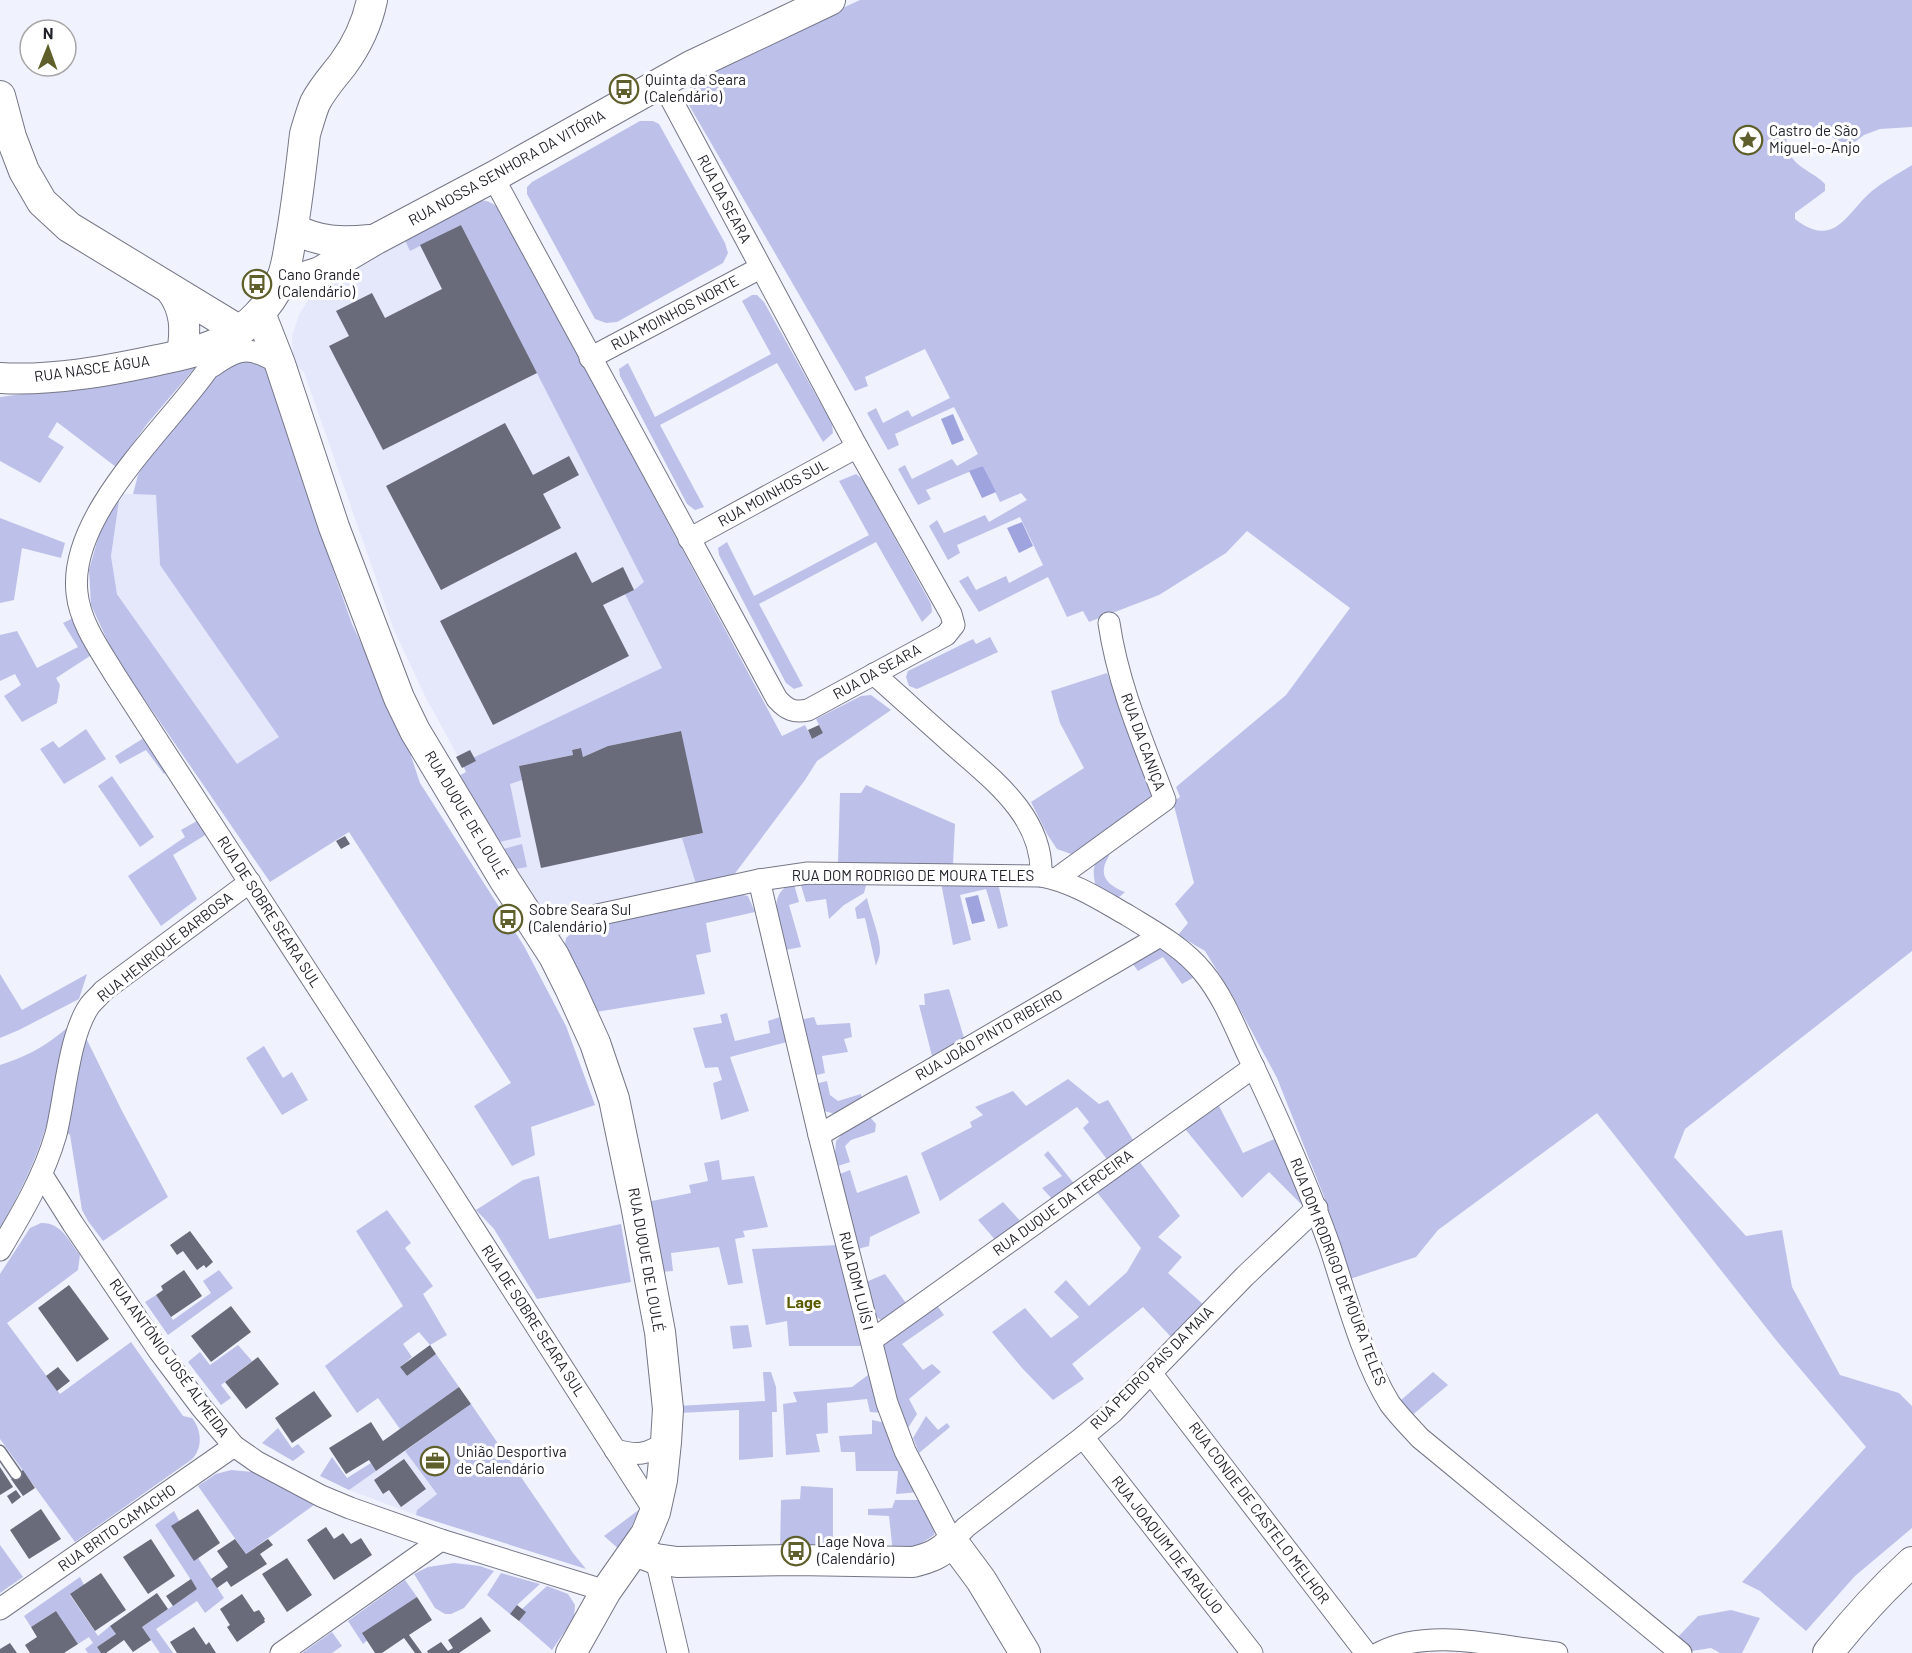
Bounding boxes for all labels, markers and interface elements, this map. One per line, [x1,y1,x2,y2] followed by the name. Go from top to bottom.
[18,18,78,78] north arrow
[43,23,54,42] text: N
[644,70,746,105] place label: Quinta da Seara (Calendário)
[608,73,640,105] bus stop icon: Quinta da Seara (Calendário)
[405,105,608,229] street label: RUA NOSSA SENHORA DA VITÓRIA
[1769,121,1860,156] place label: Castro de São Miguel-o-Anjo
[1732,124,1764,156] place icon: Castro de São Miguel-o-Anjo
[694,151,756,246] street label: RUA DA SEARA
[277,265,360,300] place label: Cano Grande (Calendário)
[241,268,273,300] bus stop icon: Cano Grande (Calendário)
[608,271,742,353] street label: RUA MOINHOS NORTE
[33,351,151,385] street label: RUA NASCE ÁGUA
[714,454,831,530] street label: RUA MOINHOS SUL
[829,640,924,703] street label: RUA DA SEARA
[1118,690,1170,793] street label: RUA DA CANIÇA
[421,747,512,882] street label: RUA DUQUE DE LOULÉ
[214,832,326,990] street label: RUA DE SOBRE SEARA SUL
[792,866,1034,884] street label: RUA DOM RODRIGO DE MOURA TELES
[93,888,236,1005] street label: RUA HENRIQUE BARBOSA
[528,900,631,935] place label: Sobre Seara Sul (Calendário)
[492,903,524,935] bus stop icon: Sobre Seara Sul (Calendário)
[912,985,1065,1084] street label: RUA JOÃO PINTO RIBEIRO
[989,1145,1136,1259] street label: RUA DUQUE DA TERCEIRA
[1287,1155,1391,1388] street label: RUA DOM RODRIGO DE MOURA TELES
[625,1186,669,1334] street label: RUA DUQUE DE LOULÉ
[836,1230,878,1332] street label: RUA DOM LUÍS I
[478,1241,590,1399] street label: RUA DE SOBRE SEARA SUL
[106,1275,233,1440] street label: RUA ANTÓNIO JOSÉ ALMEIDA
[786,1292,822,1311] district label: Lage
[1086,1302,1217,1433] street label: RUA PEDRO PAIS DA MAIA
[1185,1418,1334,1607] street label: RUA CONDE DE CASTELO MELHOR
[456,1442,567,1477] place label: União Desportiva de Calendário
[419,1445,451,1477] office icon: União Desportiva de Calendário
[1108,1472,1227,1617] street label: RUA JOAQUIM DE ARAÚJO
[54,1480,179,1575] street label: RUA BRITO CAMACHO
[816,1532,894,1567] place label: Lage Nova (Calendário)
[780,1535,812,1567] bus stop icon: Lage Nova (Calendário)

